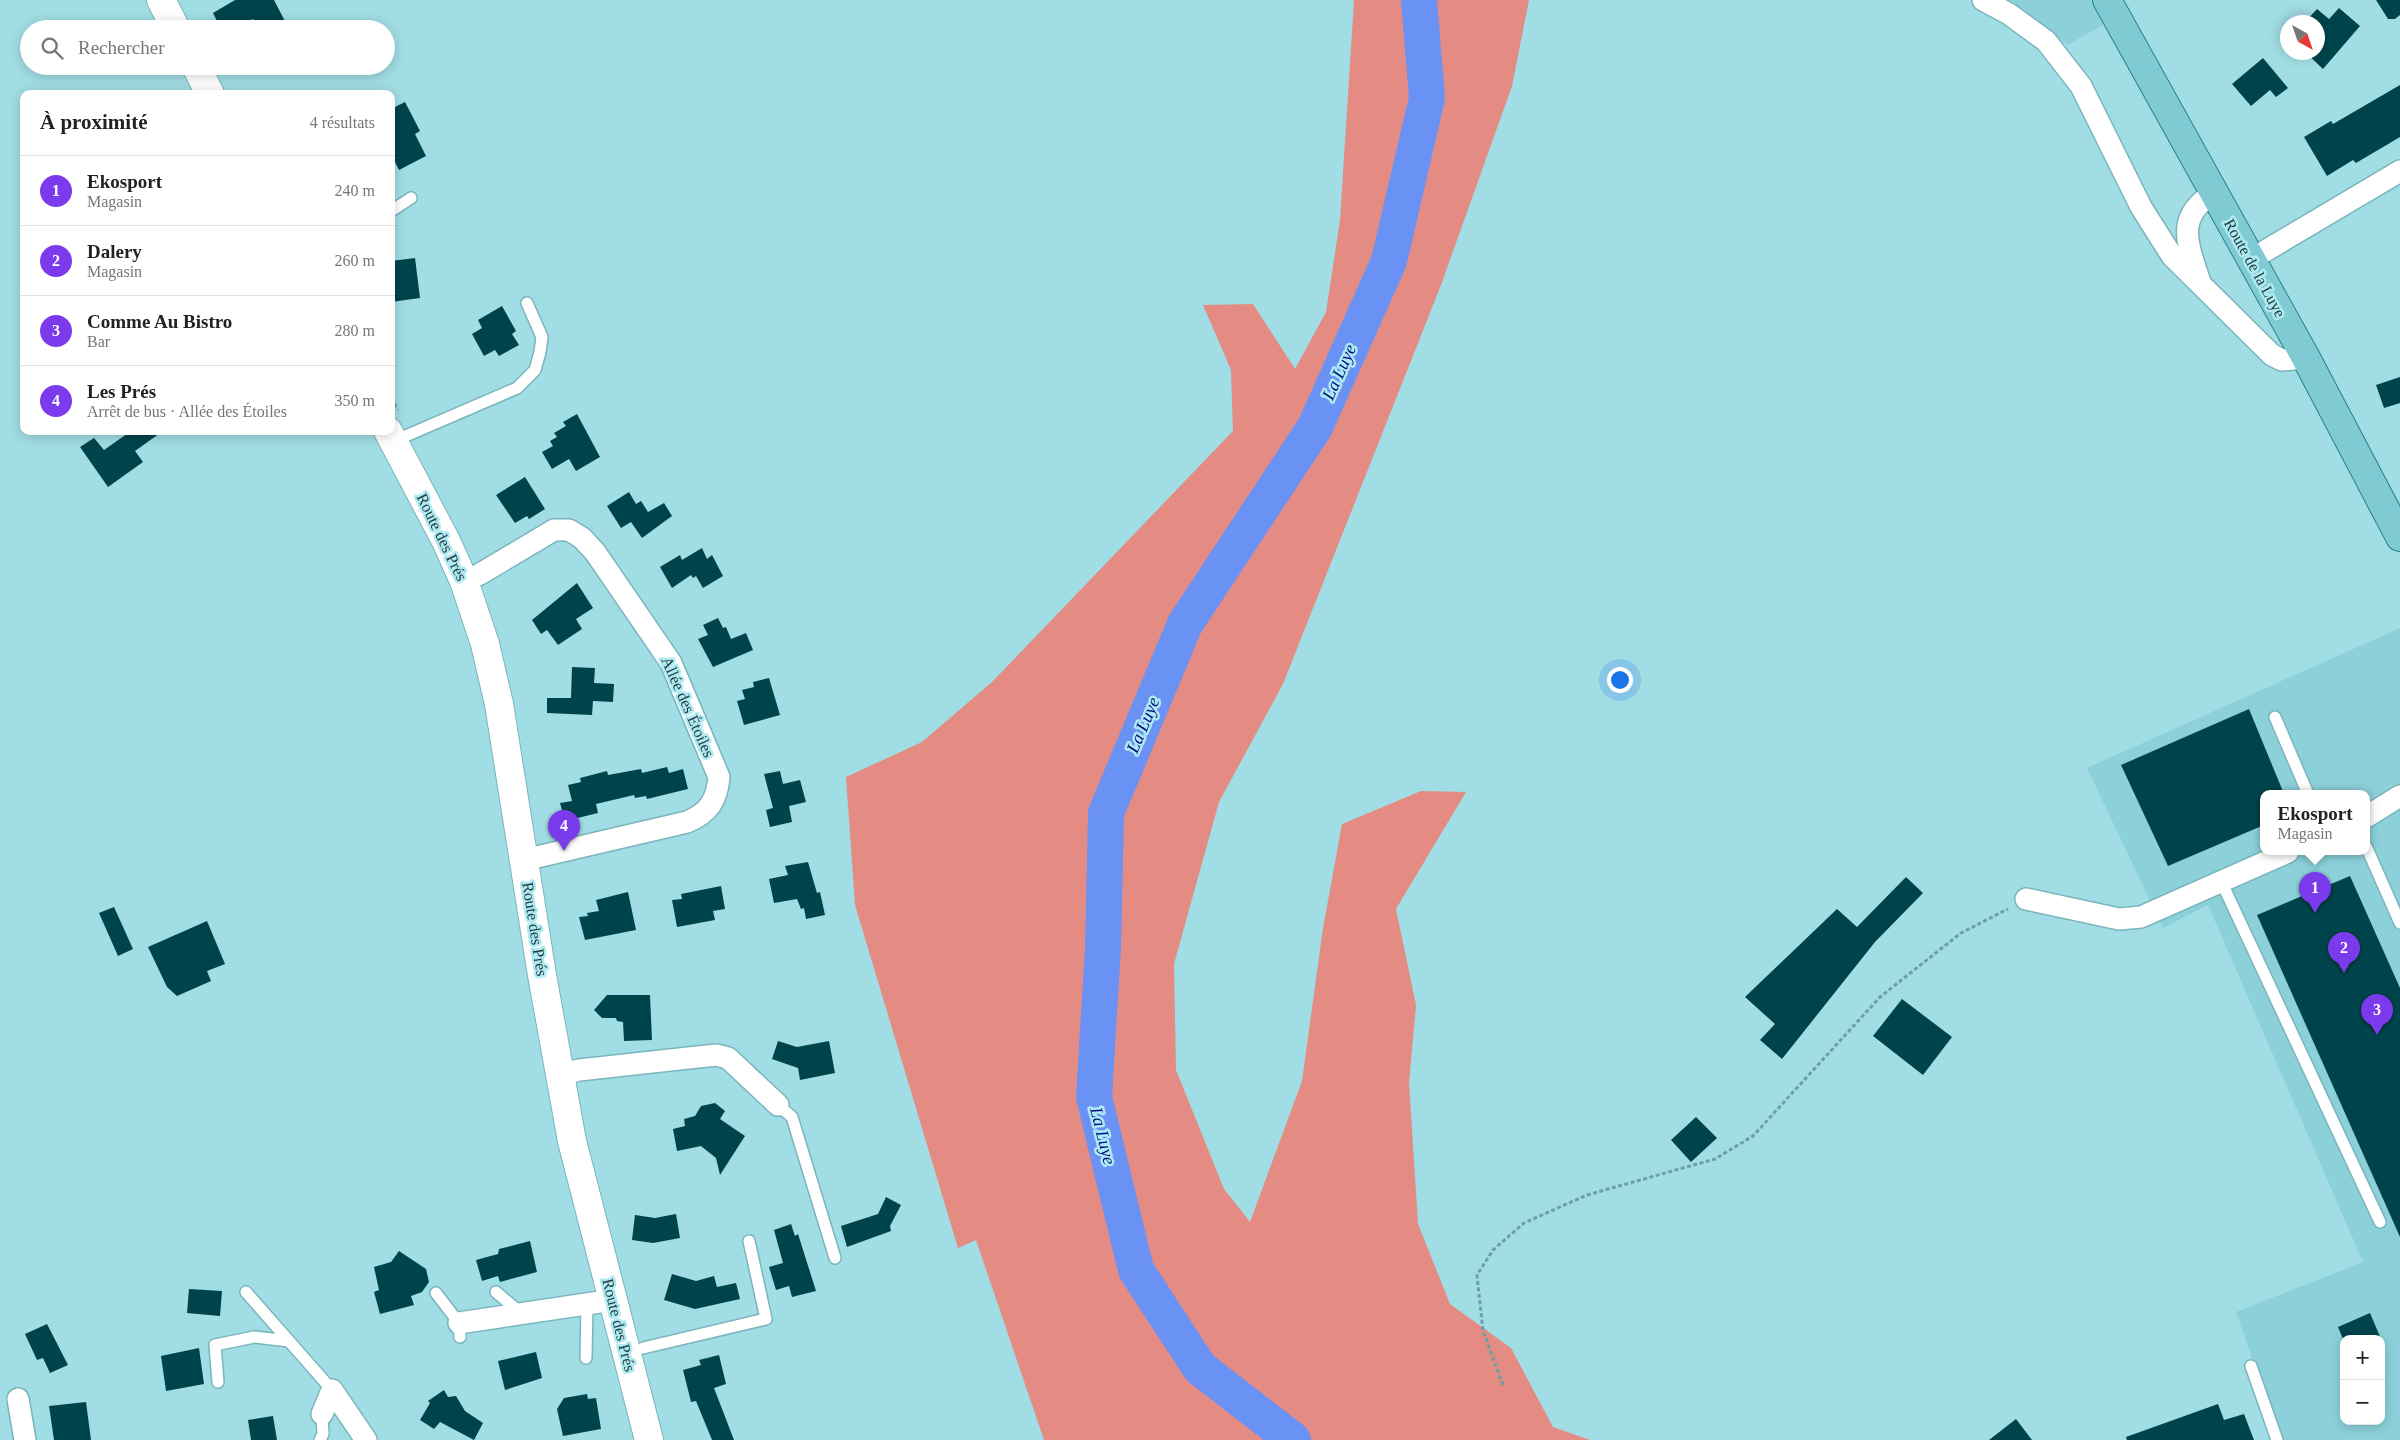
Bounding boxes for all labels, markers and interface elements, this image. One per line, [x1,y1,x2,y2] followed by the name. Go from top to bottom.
[2280,15,2325,60] north arrow
[20,20,395,75] search box
[38,34,66,62] icon: search
[78,37,165,58] text: Rechercher
[40,110,148,134] text: À proximité
[310,114,375,131] text: 4 résultats
[87,171,162,192] text: Ekosport
[52,182,60,199] text: 1
[335,182,375,199] text: 240 m
[87,193,142,210] text: Magasin
[2220,216,2289,321] street label: Route de la Luye
[87,241,142,262] text: Dalery
[52,252,60,269] text: 2
[335,252,375,269] text: 260 m
[87,263,142,280] text: Magasin
[87,311,232,332] text: Comme Au Bistro
[52,322,60,339] text: 3
[335,322,375,339] text: 280 m
[87,333,110,350] text: Bar
[1318,341,1360,404] water label: La Luye
[87,381,156,402] text: Les Prés
[52,392,60,409] text: 4
[335,392,375,409] text: 350 m
[87,403,287,420] text: Arrêt de bus · Allée des Étoiles
[414,491,470,583] street label: Route des Prés
[658,654,719,760] street label: Allée des Étoiles
[1607,667,1633,693] your location
[1122,694,1164,757] water label: La Luye
[2260,790,2370,855] popup
[2278,803,2352,824] text: Ekosport
[548,810,580,851] pin: 4
[2278,825,2333,842] text: Magasin
[2299,872,2331,913] pin: 1
[519,881,551,977] street label: Route des Prés
[2328,932,2360,973] pin: 2
[2361,994,2393,1035] pin: 3
[1086,1104,1120,1167] water label: La Luye
[599,1277,639,1373] street label: Route des Prés
[2340,1335,2385,1425] map controls
[2340,1335,2385,1380] button: +
[2340,1380,2385,1425] button: −

